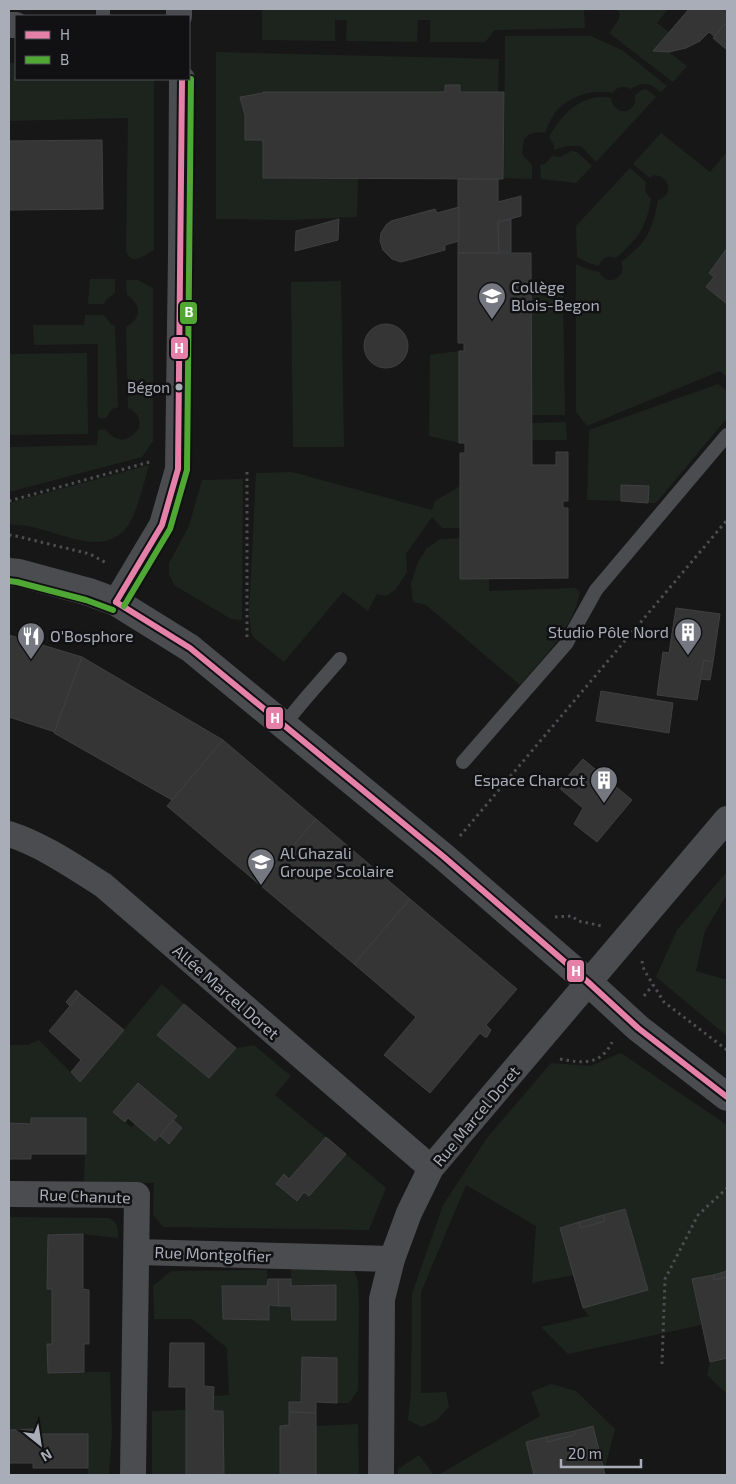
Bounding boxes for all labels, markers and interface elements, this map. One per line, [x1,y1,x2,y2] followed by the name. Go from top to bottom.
[15,15,190,80] legend
[60,25,70,43] text: H
[60,50,69,68] text: B
[511,277,600,314] place label: Collège Blois-Begon
[477,281,507,320] school or university icon: Collège Blois-Begon
[179,301,198,325] line badge: B
[185,303,194,320] text: B
[170,336,189,360] line badge: H
[174,339,184,356] text: H
[127,378,170,396] place label: Bégon
[174,382,184,392] marker: Bégon
[673,617,703,656] building icon: Studio Pôle Nord
[16,621,46,660] restaurant icon: O'Bosphore
[548,622,669,641] place label: Studio Pôle Nord
[50,626,134,645] place label: O'Bosphore
[265,706,284,730] line badge: H
[270,709,280,726] text: H
[589,765,619,804] building icon: Espace Charcot
[474,770,585,789] place label: Espace Charcot
[280,843,394,880] place label: Al Ghazali Groupe Scolaire
[246,847,276,886] school or university icon: Al Ghazali Groupe Scolaire
[170,940,283,1043] street label: Allée Marcel Doret
[566,959,585,983] line badge: H
[571,962,581,979] text: H
[428,1062,523,1170] street label: Rue Marcel Doret
[39,1184,131,1207] street label: Rue Chanute
[154,1242,272,1265] street label: Rue Montgolfier
[15,1419,65,1469] north arrow
[561,1436,641,1468] scale bar
[568,1444,602,1462] text: 20 m
[38,1446,55,1466] text: N

